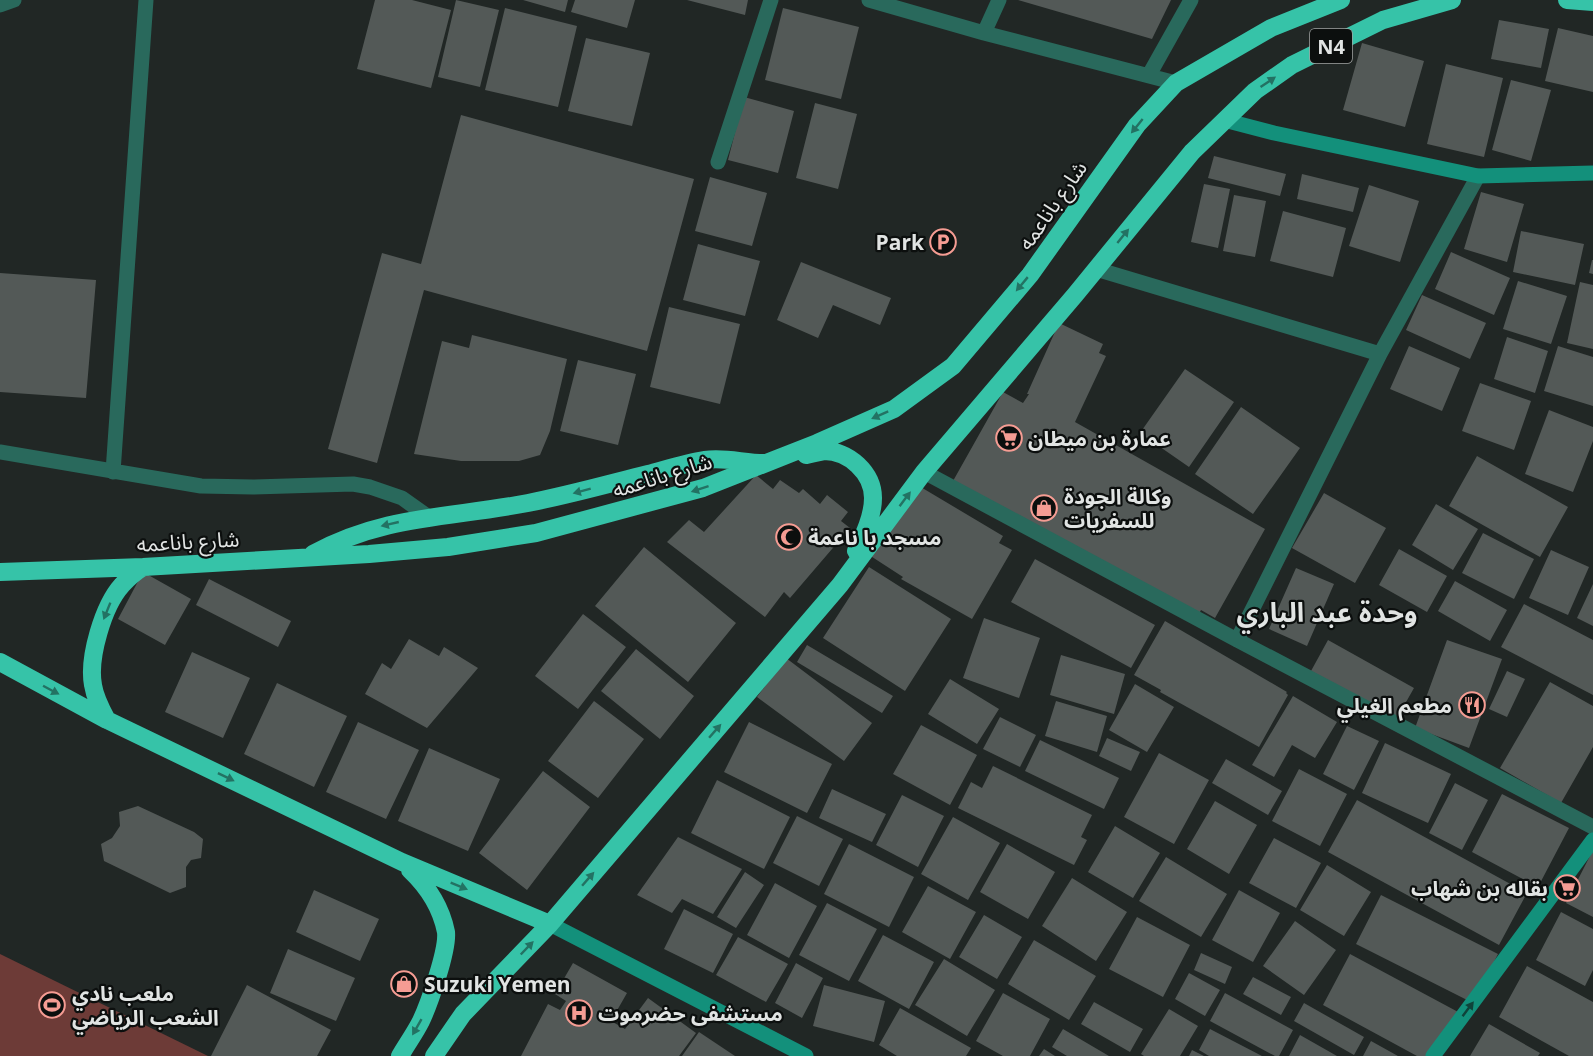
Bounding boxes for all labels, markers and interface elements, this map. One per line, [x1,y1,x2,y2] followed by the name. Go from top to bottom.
[1310,29,1352,63] road number: N4
[1260,77,1276,88] one-way arrow
[1130,118,1143,134] one-way arrow
[1011,155,1095,256] street label: شارع باناعمه
[928,227,958,257] parking icon: Park
[876,228,925,256] place label: Park
[1116,228,1129,243] one-way arrow
[1016,276,1029,292] one-way arrow
[872,410,889,419] one-way arrow
[994,423,1024,453] supermarket icon: عمارة بن ميطان
[1028,424,1171,452] place label: عمارة بن ميطان
[609,447,716,505] street label: شارع باناعمه
[1064,482,1172,534] place label: وكالة الجودة للسفريات
[691,485,709,494] one-way arrow
[573,487,591,496] one-way arrow
[899,491,911,507] one-way arrow
[1029,493,1059,523] shop icon: وكالة الجودة للسفريات
[380,520,399,530] one-way arrow
[774,522,804,552] mosque icon: مسجد با ناعمة
[808,523,941,551] place label: مسجد با ناعمة
[136,524,240,560] street label: شارع باناعمه
[1237,593,1417,634] district label: وحدة عبد الباري
[102,603,112,621] one-way arrow
[43,685,60,695] one-way arrow
[1457,690,1487,720] restaurant icon: مطعم الغيلي
[1337,691,1452,723] place label: مطعم الغيلي
[708,724,721,739] one-way arrow
[217,773,234,782] one-way arrow
[581,872,594,887] one-way arrow
[1552,873,1582,903] supermarket icon: بقاله بن شهاب
[1411,874,1548,902] place label: بقاله بن شهاب
[451,881,469,891] one-way arrow
[519,942,533,956] one-way arrow
[389,969,419,999] shop icon: Suzuki Yemen
[424,970,571,998] place label: Suzuki Yemen
[72,979,219,1035] place label: ملعب نادي الشعب الرياضي
[37,990,67,1020] sports icon: ملعب نادي الشعب الرياضي
[564,998,594,1028] hospital icon: مستشفى حضرموت
[598,999,783,1027] place label: مستشفى حضرموت
[1461,1001,1474,1017] one-way arrow
[412,1019,422,1036] one-way arrow

